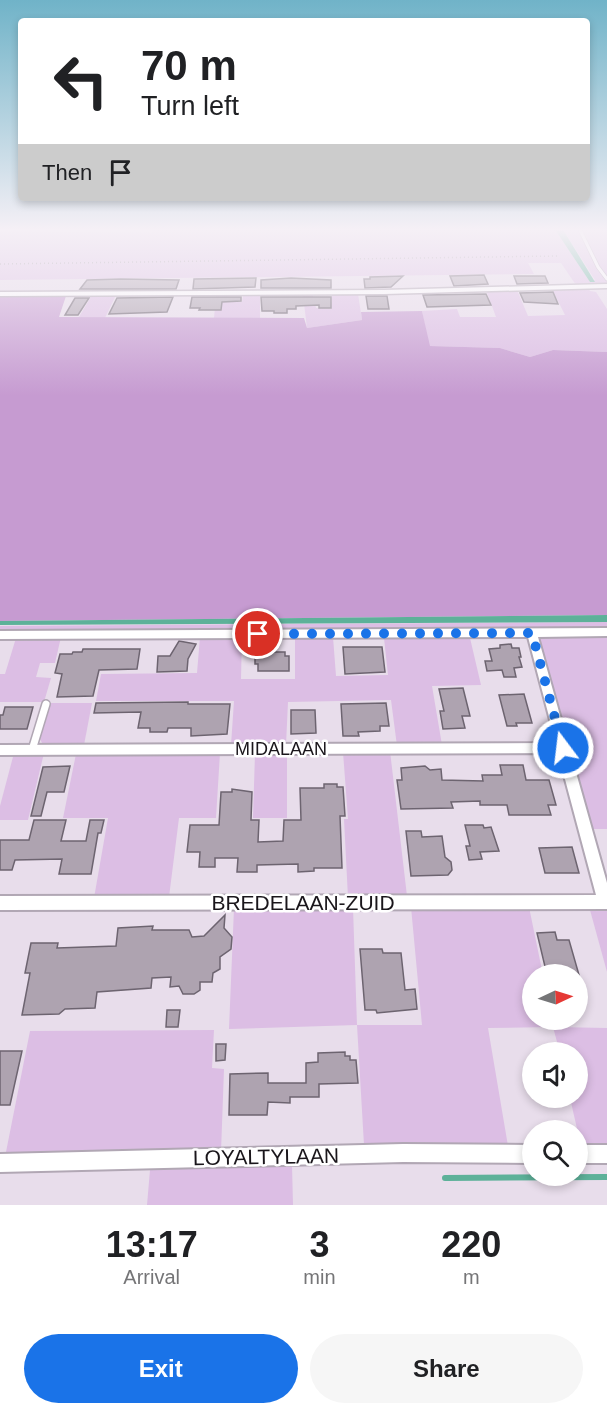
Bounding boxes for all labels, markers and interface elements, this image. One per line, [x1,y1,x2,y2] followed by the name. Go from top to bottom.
[42,42,120,120] icon: left
[141,42,237,89] text: 70 m
[141,91,239,121] text: Turn left
[104,156,137,189] icon: arrive
[42,160,92,185] text: Then
[232,608,283,659] pin
[241,617,274,650] icon: arrive
[531,716,595,780] position arrow
[235,739,327,759] street label: MIDALAAN
[211,891,395,914] street label: BREDELAAN-ZUID
[522,964,588,1030] north arrow
[522,964,588,1186] map controls
[522,1042,588,1108] button: sound
[522,1120,588,1186] button: search
[193,1144,339,1169] street label: LOYALTYLAAN
[106,1224,198,1265] text: 13:17
[309,1224,329,1265] text: 3
[441,1224,501,1265] text: 220
[123,1266,180,1288] text: Arrival
[303,1266,336,1288] text: min
[463,1266,480,1288] text: m
[24,1334,298,1403] button: Exit
[310,1334,583,1403] button: Share

